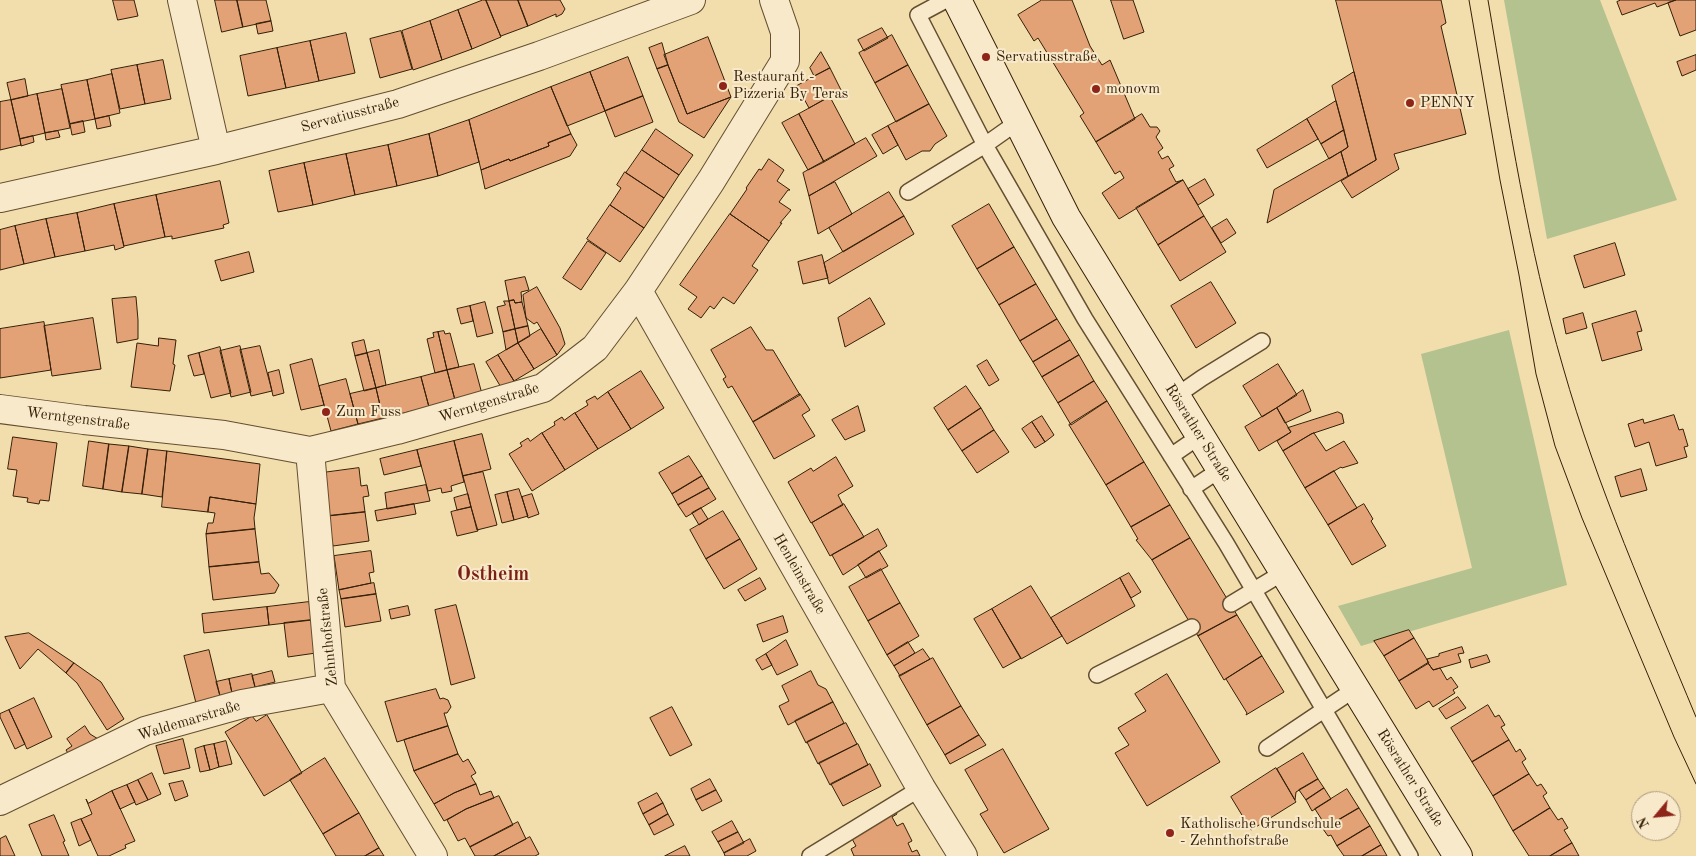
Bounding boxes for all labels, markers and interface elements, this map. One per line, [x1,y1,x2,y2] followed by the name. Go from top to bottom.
[996,48,1097,66] place label: Servatiusstraße
[980,51,992,63] marker: Servatiusstraße
[733,68,848,103] place label: Restaurant - Pizzeria By Teras
[717,80,729,92] marker: Restaurant - Pizzeria By Teras
[1106,80,1160,98] place label: monovm
[1090,83,1102,95] marker: monovm
[299,93,401,137] street label: Servatiusstraße
[1420,94,1475,112] place label: PENNY
[1404,97,1416,109] marker: PENNY
[437,379,541,427] street label: Werntgenstraße
[1161,381,1235,485] street label: Rösrather Straße
[336,403,401,421] place label: Zum Fuss
[25,404,131,434] street label: Werntgenstraße
[320,406,332,418] marker: Zum Fuss
[769,531,829,617] street label: Henleinstraße
[457,563,529,587] district label: Ostheim
[314,587,342,687] street label: Zehnthofstraße
[135,697,243,745] street label: Waldemarstraße
[1373,726,1447,830] street label: Rösrather Straße
[1631,791,1681,841] north arrow
[1180,815,1341,850] place label: Katholische Grundschule - Zehnthofstraße
[1635,815,1652,831] text: N
[1164,827,1176,839] marker: Katholische Grundschule - Zehnthofstraße

